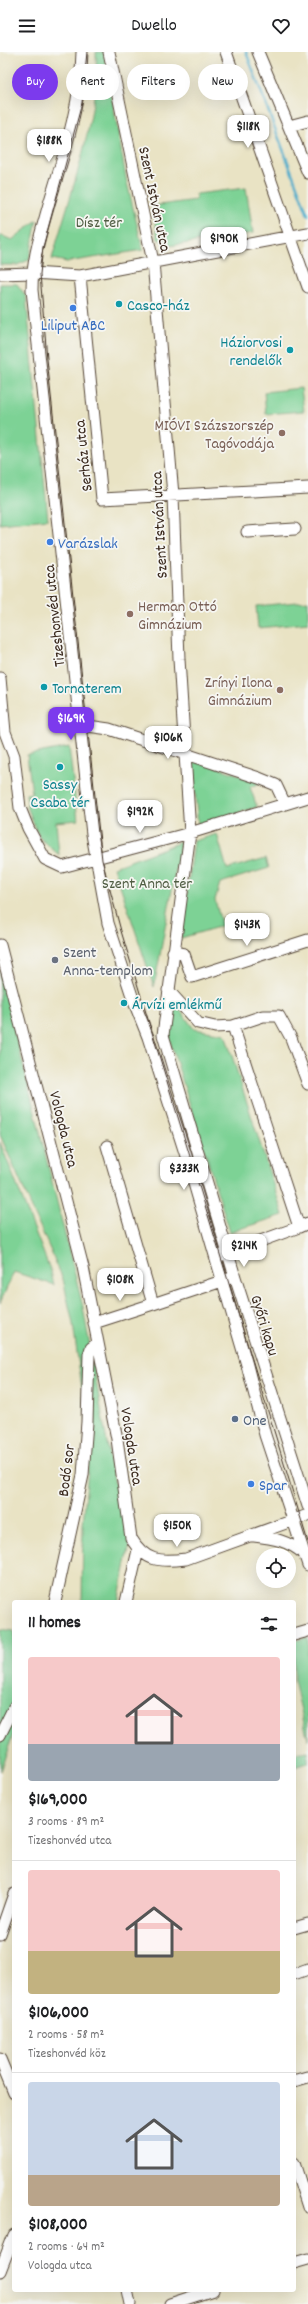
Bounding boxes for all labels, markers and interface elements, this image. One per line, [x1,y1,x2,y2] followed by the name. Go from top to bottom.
[131,14,177,39] text: Dwello
[16,15,38,37] icon: menu
[270,15,292,37] icon: heart
[12,64,58,100] chip: Buy
[66,64,119,100] chip: Rent
[127,64,190,100] chip: Filters
[198,64,248,100] chip: New
[220,115,276,149] pin: $118K
[236,118,260,137] text: $118K
[21,129,77,163] pin: $188K
[36,132,62,151] text: $188K
[131,145,176,255] street label: Szent István utca
[76,212,122,235] park label: Dísz tér
[196,227,252,261] pin: $190K
[210,230,238,249] text: $190K
[127,295,190,318] place label: Casco-ház
[114,299,124,309] marker: Casco-ház
[68,303,78,313] marker: Liliput ABC
[41,315,105,338] place label: Liliput ABC
[220,332,282,373] place label: Háziorvosi rendelők
[285,345,295,355] marker: Háziorvosi rendelők
[154,415,274,456] place label: MIÓVI Százszorszép Tagóvodája
[69,418,100,493] street label: Serház utca
[277,428,287,438] marker: MIÓVI Százszorszép Tagóvodája
[146,470,175,579] street label: Szent István utca
[58,533,118,556] place label: Varázslak
[45,537,55,547] marker: Varázslak
[39,563,72,668] street label: Tizeshonvéd utca
[138,596,217,637] place label: Herman Ottó Gimnázium
[125,609,135,619] marker: Herman Ottó Gimnázium
[205,672,272,713] place label: Zrínyi Ilona Gimnázium
[52,678,122,701] place label: Tornaterem
[39,682,49,692] marker: Tornaterem
[275,685,285,695] marker: Zrínyi Ilona Gimnázium
[43,707,99,741] pin: $169K
[57,710,85,729] text: $169K
[140,726,196,760] pin: $106K
[154,729,182,748] text: $106K
[55,762,65,772] marker: Sassy Csaba tér
[31,774,90,815] place label: Sassy Csaba tér
[112,800,168,834] pin: $192K
[126,803,154,822] text: $192K
[102,873,192,896] park label: Szent Anna tér
[219,913,275,947] pin: $143K
[234,916,260,935] text: $143K
[63,942,153,983] place label: Szent Anna-templom
[50,955,60,965] marker: Szent Anna-templom
[132,994,223,1017] place label: Árvízi emlékmű
[119,998,129,1008] marker: Árvízi emlékmű
[42,1089,83,1171] street label: Vologda utca
[156,1157,212,1191] pin: $333K
[169,1160,199,1179] text: $333K
[216,1234,272,1268] pin: $214K
[231,1237,257,1256] text: $214K
[92,1268,148,1302] pin: $108K
[106,1271,134,1290] text: $108K
[243,1292,284,1359] street label: Győri kapu
[113,1406,148,1487] street label: Vologda utca
[243,1410,267,1433] place label: One
[230,1414,240,1424] marker: One
[53,1443,82,1498] street label: Bodó sor
[259,1475,287,1498] place label: Spar
[246,1479,256,1489] marker: Spar
[149,1514,205,1548] pin: $150K
[163,1517,191,1536] text: $150K
[256,1548,296,1588] map controls
[256,1548,296,1588] button: locate
[28,1612,81,1636] text: 11 homes
[258,1613,280,1635] icon: filters
[118,1683,190,1755] icon: home
[28,1789,87,1813] text: $169,000
[28,1813,104,1832] text: 3 rooms · 89 m²
[28,1832,111,1851] text: Tizeshonvéd utca
[118,1896,190,1968] icon: home
[28,2002,89,2026] text: $106,000
[28,2026,104,2045] text: 2 rooms · 58 m²
[28,2045,106,2064] text: Tizeshonvéd köz
[118,2108,190,2180] icon: home
[28,2214,87,2238] text: $108,000
[28,2238,105,2257] text: 2 rooms · 64 m²
[28,2257,92,2276] text: Vologda utca

